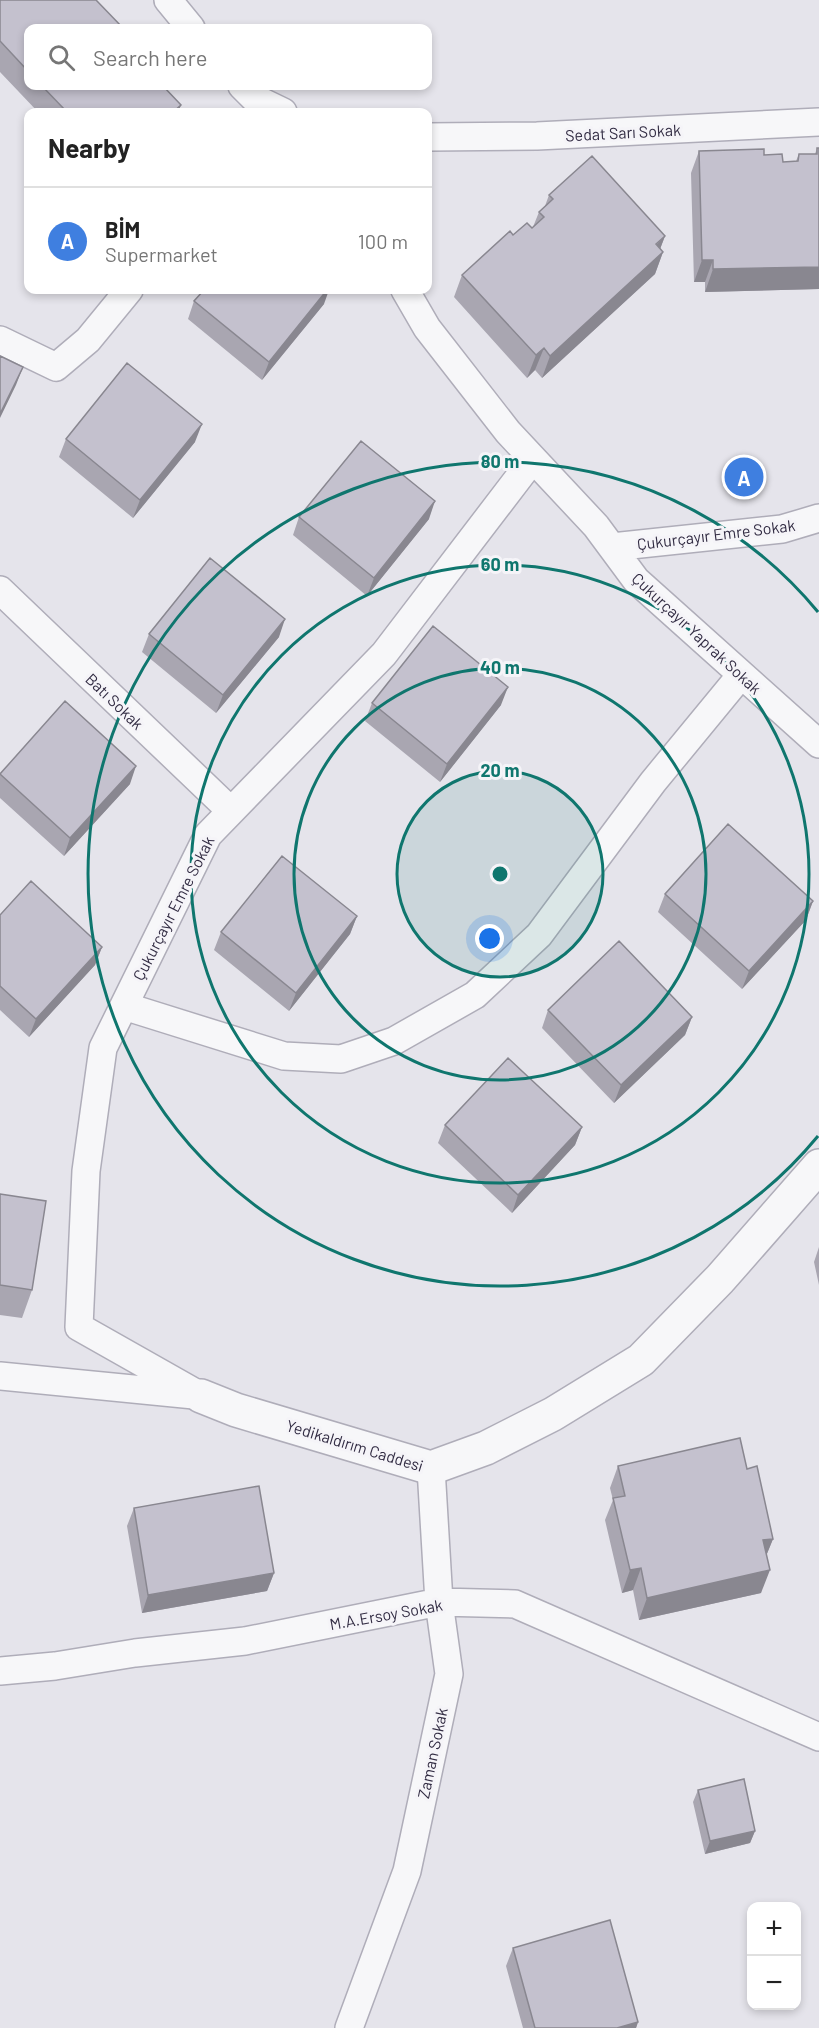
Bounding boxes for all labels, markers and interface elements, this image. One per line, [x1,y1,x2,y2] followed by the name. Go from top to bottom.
[24,24,432,90] search box
[45,41,78,74] icon: search
[93,44,207,70] text: Search here
[565,119,681,145] street label: Sedat Sarı Sokak
[48,132,130,163] text: Nearby
[105,216,140,242] text: BİM
[61,229,74,253] text: A
[358,229,408,253] text: 100 m
[105,242,218,266] text: Supermarket
[481,450,519,472] text: 80 m
[724,454,764,500] pin: A
[636,515,796,553] street label: Çukurçayır Emre Sokak
[481,553,519,575] text: 60 m
[629,568,765,698] street label: Çukurçayır Yaprak Sokak
[480,656,520,678] text: 40 m
[82,669,148,733] street label: Batı Sokak
[481,759,519,781] text: 20 m
[128,833,218,983] street label: Çukurçayır Emre Sokak
[490,864,510,884] centre of rings
[475,924,504,953] your location
[284,1415,426,1475] street label: Yedikaldırım Caddesi
[328,1595,444,1633] street label: M.A.Ersoy Sokak
[413,1706,451,1800] street label: Zaman Sokak
[747,1902,801,2010] map controls
[747,1902,801,1956] button: +
[747,1956,801,2010] button: −

